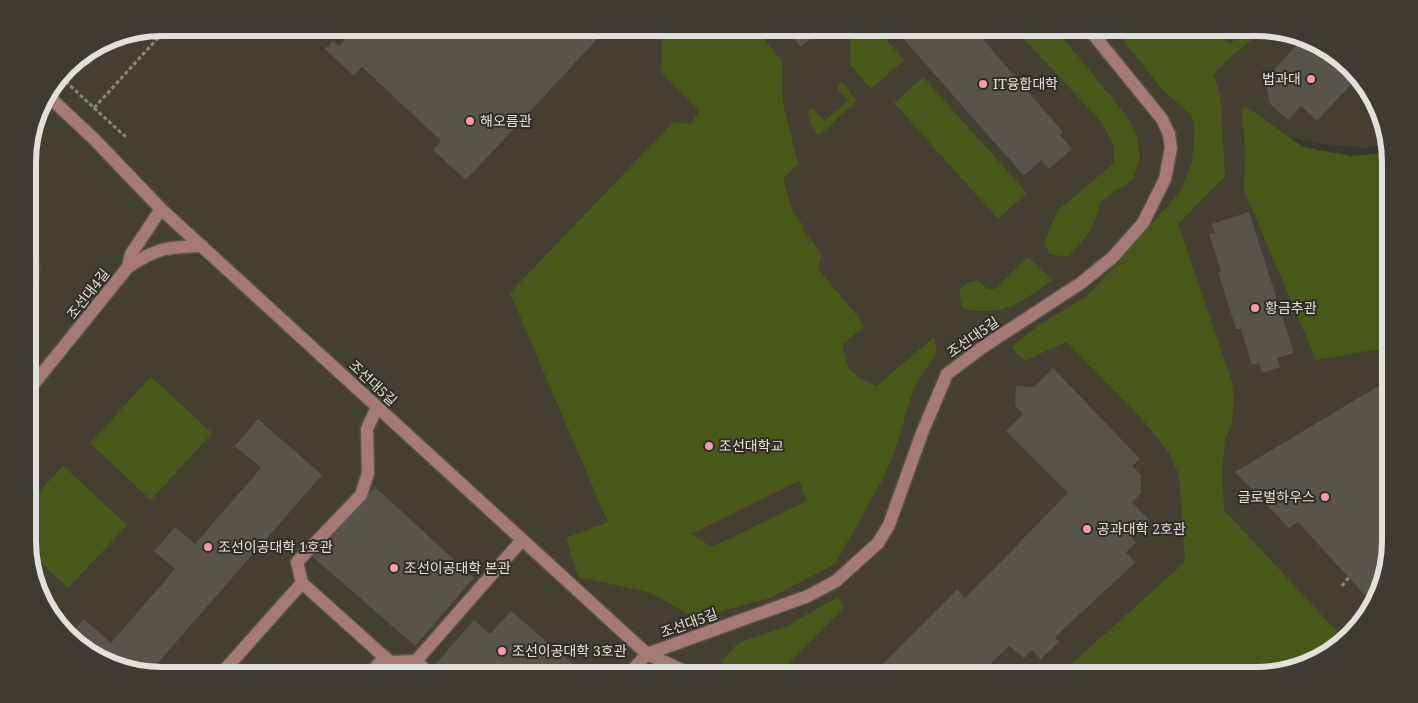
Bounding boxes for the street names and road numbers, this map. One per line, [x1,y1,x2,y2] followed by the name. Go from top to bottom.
[62,264,113,323] street label: 조선대4길
[943,312,1002,361] street label: 조선대5길
[345,355,402,410] street label: 조선대5길
[658,603,720,642] street label: 조선대5길

